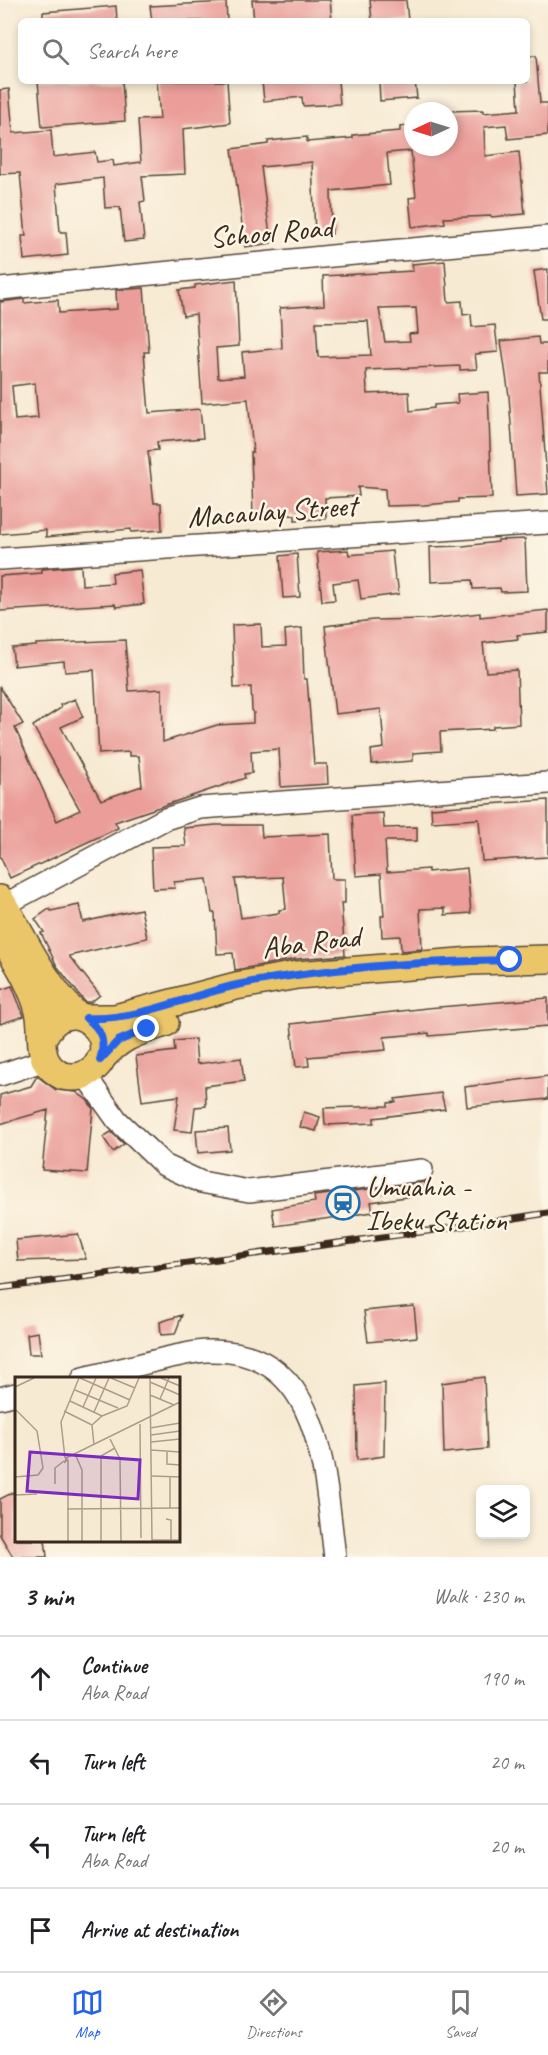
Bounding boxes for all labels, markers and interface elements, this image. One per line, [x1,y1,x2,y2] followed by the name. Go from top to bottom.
[18,18,530,84] search box
[39,35,72,68] icon: search
[87,37,177,65] text: Search here
[404,102,458,156] north arrow
[208,207,338,256] street label: School Road
[186,486,362,536] street label: Macaulay Street
[260,917,366,967] street label: Aba Road
[496,946,522,972] route start
[133,1015,159,1041] route end
[366,1167,507,1239] place label: Umuahia - Ibeku Station
[325,1185,361,1221] station icon: Umuahia - Ibeku Station
[15,1377,180,1542] inset map
[476,1485,530,1539] map controls
[476,1485,530,1539] button: layers
[24,1580,74,1613] text: 3 min
[434,1584,524,1609] text: Walk · 230 m
[81,1652,147,1680] text: Continue
[24,1662,57,1695] icon: ahead
[481,1666,524,1691] text: 190 m
[81,1680,147,1705] text: Aba Road
[24,1746,57,1779] icon: left
[81,1748,145,1776] text: Turn left
[490,1750,524,1775] text: 20 m
[81,1820,145,1848] text: Turn left
[24,1830,57,1863] icon: left
[490,1834,524,1859] text: 20 m
[81,1848,147,1873] text: Aba Road
[24,1914,57,1947] icon: arrive
[81,1916,238,1944] text: Arrive at destination
[71,1986,104,2042] tab: Map
[246,1986,302,2042] tab: Directions
[444,1986,477,2042] tab: Saved

